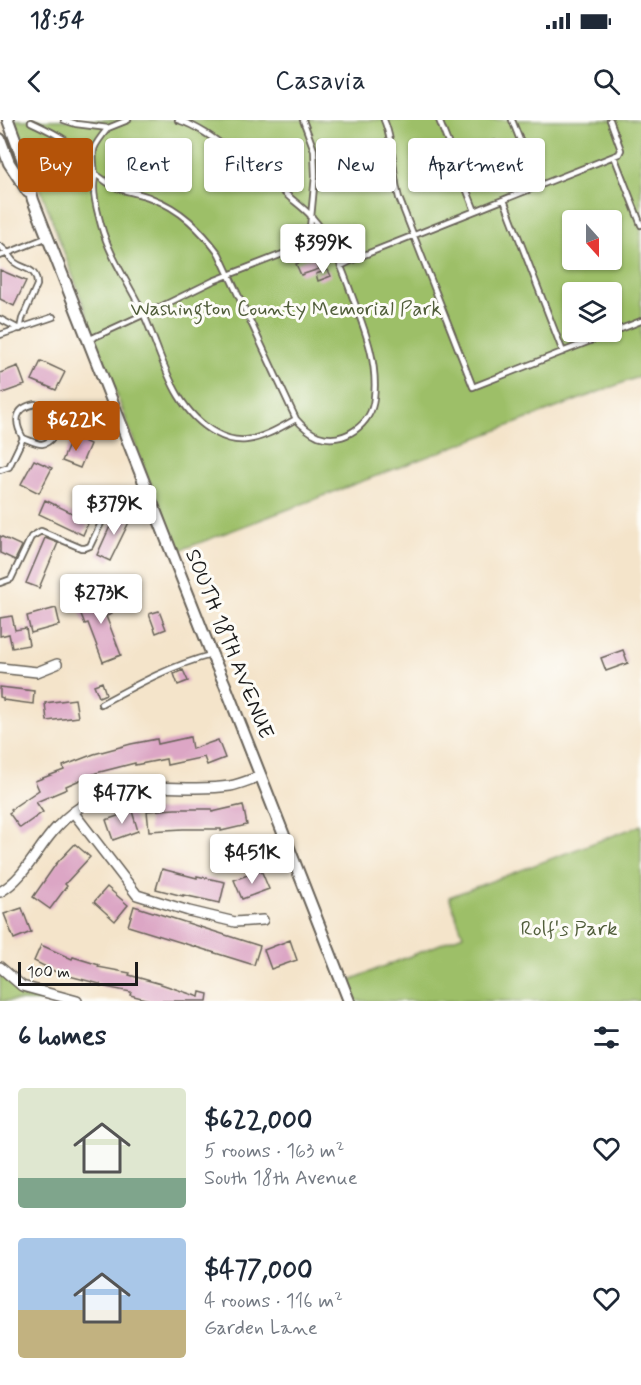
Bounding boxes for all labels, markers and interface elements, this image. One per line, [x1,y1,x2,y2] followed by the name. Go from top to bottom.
[30,7,84,35] text: 18:54
[275,64,366,99] text: Casavia
[18,65,51,98] icon: back
[590,65,623,98] icon: search
[18,138,93,192] chip: Buy
[105,138,192,192] chip: Rent
[204,138,304,192] chip: Filters
[316,138,396,192] chip: New
[408,138,545,192] chip: Apartment
[562,210,622,270] north arrow
[562,210,622,342] map controls
[281,224,365,275] pin: $399K
[294,230,352,257] text: $399K
[562,282,622,342] button: layers
[130,295,442,325] park label: Washington County Memorial Park
[34,401,118,452] pin: $622K
[47,407,105,434] text: $622K
[72,485,156,536] pin: $379K
[86,491,142,518] text: $379K
[178,545,280,743] street label: SOUTH 18TH AVENUE
[59,574,143,625] pin: $273K
[74,580,128,607] text: $273K
[80,774,164,825] pin: $477K
[93,780,151,807] text: $477K
[210,834,294,885] pin: $451K
[224,840,280,867] text: $451K
[520,915,618,943] park label: Rolf's Park
[18,959,138,986] scale bar
[27,962,70,983] text: 100 m
[18,1020,106,1054] text: 6 homes
[590,1021,623,1054] icon: filters
[204,1104,313,1138] text: $622,000
[66,1112,138,1184] icon: home
[590,1132,623,1165] icon: heart
[204,1138,344,1165] text: 5 rooms · 163 m²
[204,1165,358,1192] text: South 18th Avenue
[204,1254,313,1288] text: $477,000
[66,1262,138,1334] icon: home
[590,1282,623,1315] icon: heart
[204,1288,343,1315] text: 4 rooms · 116 m²
[204,1315,318,1342] text: Garden Lane

